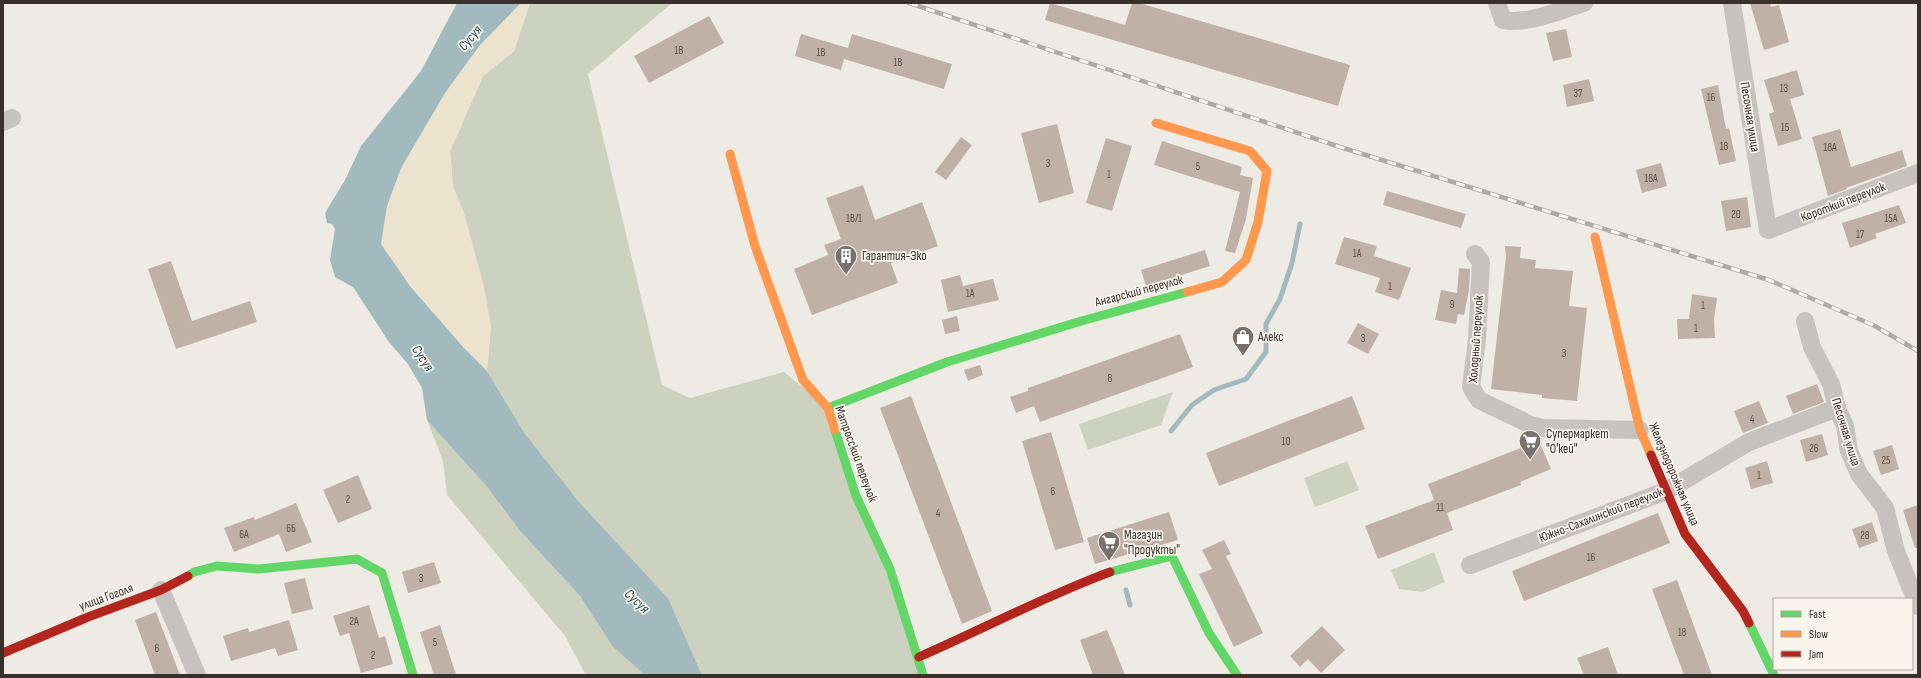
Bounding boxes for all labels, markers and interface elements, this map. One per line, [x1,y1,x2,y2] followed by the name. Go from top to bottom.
[455,21,486,54] water label: Сусуя
[675,44,684,57] house number: 1В
[817,46,826,59] house number: 1В
[894,56,903,69] house number: 1В
[1737,81,1763,153] street label: Песочная улица
[1780,82,1789,95] house number: 13
[1573,87,1583,100] house number: 37
[1707,91,1716,104] house number: 16
[1781,121,1789,134] house number: 15
[1720,140,1729,153] house number: 18
[1823,141,1837,154] house number: 18А
[1046,157,1051,170] house number: 3
[1196,160,1200,173] house number: 5
[1107,168,1111,181] house number: 1
[1644,172,1658,185] house number: 18А
[1798,178,1888,225] street label: Короткий переулок
[1731,208,1741,221] house number: 20
[846,212,862,225] house number: 1В/1
[1885,212,1898,225] house number: 15А
[1856,228,1865,241] house number: 17
[833,243,859,276] building icon: Гарантия-Эко
[1353,247,1362,260] house number: 1А
[862,248,927,264] place label: Гарантия-Эко
[1092,272,1185,311] street label: Ангарский переулок
[1388,280,1392,293] house number: 1
[966,287,975,300] house number: 1А
[1465,295,1487,384] street label: Холодный переулок
[1450,298,1455,311] house number: 9
[1701,299,1705,312] house number: 1
[1694,322,1698,335] house number: 1
[1230,324,1256,357] shop icon: Алекс
[1257,329,1283,345] place label: Алекс
[1361,332,1366,345] house number: 3
[408,342,438,375] water label: Сусуя
[1562,347,1567,360] house number: 3
[1108,372,1113,385] house number: 8
[1828,396,1864,468] street label: Песочная улица
[831,404,881,504] street label: Матросский переулок
[1750,413,1755,426] house number: 4
[1645,420,1703,528] street label: Железнодорожная улица
[1546,426,1609,457] place label: Супермаркет "О'кей"
[1517,428,1543,461] supermarket icon: Супермаркет "О'кей"
[1282,435,1290,448] house number: 10
[1809,442,1819,455] house number: 26
[1882,454,1890,467] house number: 25
[1757,469,1761,482] house number: 1
[1537,484,1665,546] street label: Южно-Сахалинский переулок
[1051,485,1056,498] house number: 6
[346,493,351,506] house number: 2
[1436,501,1444,514] house number: 11
[936,507,941,520] house number: 4
[286,522,296,535] house number: 6Б
[1124,527,1180,558] place label: Магазин "Продукты"
[239,528,249,541] house number: 6А
[1096,529,1122,562] supermarket icon: Магазин "Продукты"
[1860,529,1870,542] house number: 28
[1587,551,1596,564] house number: 16
[419,572,424,585] house number: 3
[77,580,135,614] street label: улица Гоголя
[621,585,653,617] water label: Сусуя
[1773,598,1913,670] legend
[1809,607,1826,622] text: Fast
[349,615,359,628] house number: 2А
[1678,626,1687,639] house number: 18
[1809,627,1828,642] text: Slow
[433,636,437,649] house number: 5
[155,642,160,655] house number: 6
[1808,647,1824,662] text: Jam
[371,649,376,662] house number: 2

